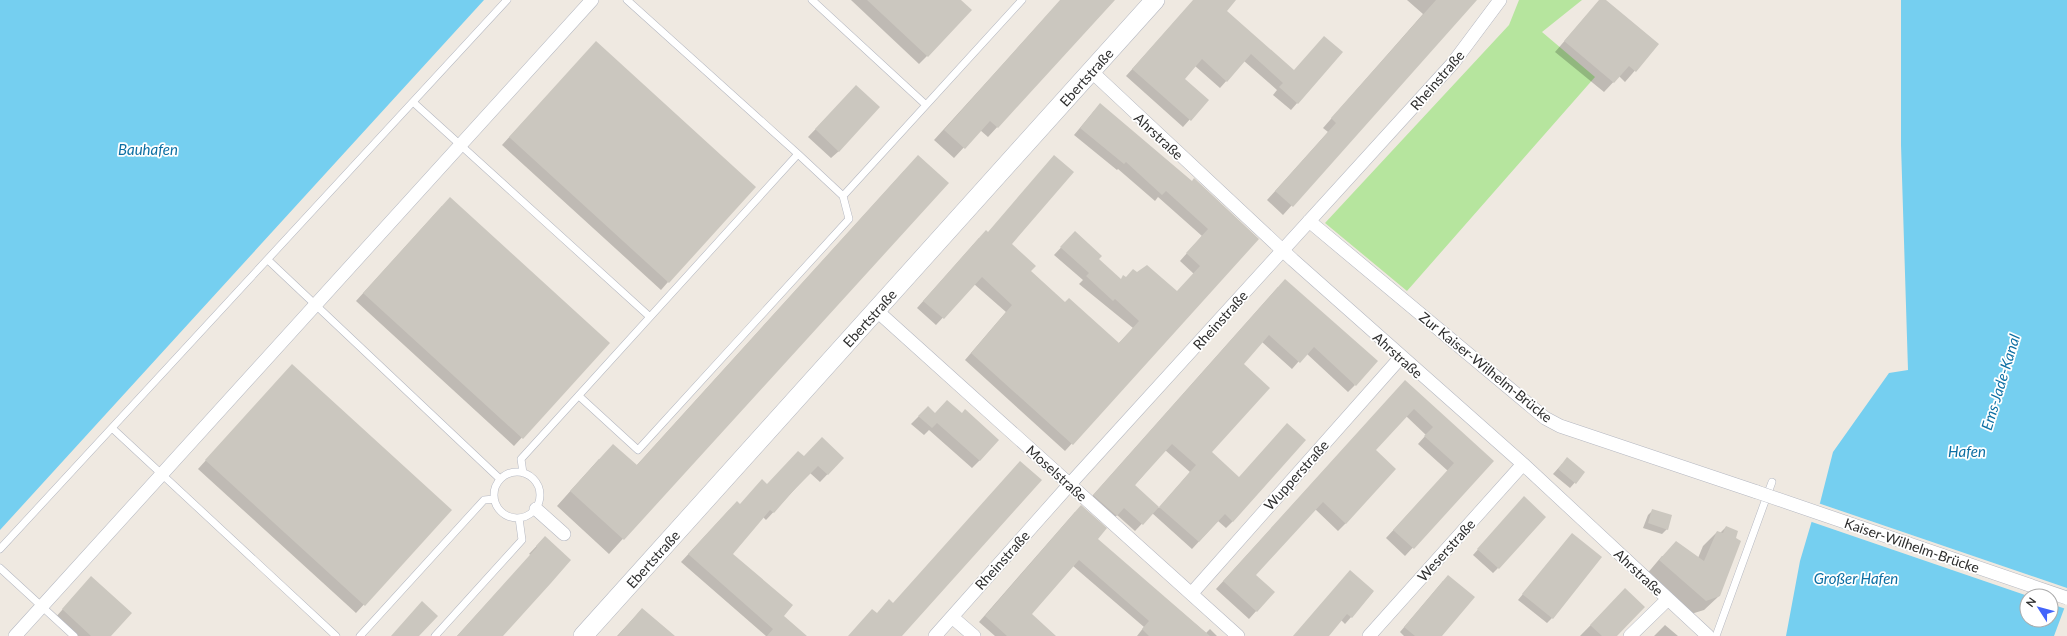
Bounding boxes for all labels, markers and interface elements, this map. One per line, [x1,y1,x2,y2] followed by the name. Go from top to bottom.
[1055,44,1116,109] street label: Ebertstraße
[1406,47,1468,113] street label: Rheinstraße
[1131,109,1187,163] street label: Ahrstraße
[118,140,178,158] water label: Bauhafen
[839,285,900,350] street label: Ebertstraße
[1189,287,1251,353] street label: Rheinstraße
[1416,308,1556,426] street label: Zur Kaiser-Wilhelm-Brücke
[1370,328,1426,382] street label: Ahrstraße
[1977,331,2023,432] water label: Ems-Jade-Kanal
[1260,436,1332,514] street label: Wupperstraße
[1023,441,1091,505] street label: Moselstraße
[1948,442,1986,460] water label: Hafen
[1842,514,1982,576] street label: Kaiser-Wilhelm-Brücke
[1414,515,1478,585] street label: Weserstraße
[622,526,683,591] street label: Ebertstraße
[971,527,1033,593] street label: Rheinstraße
[1611,545,1667,599] street label: Ahrstraße
[1814,569,1898,587] water label: Großer Hafen
[2019,588,2059,628] north arrow
[2023,595,2038,609] text: N

